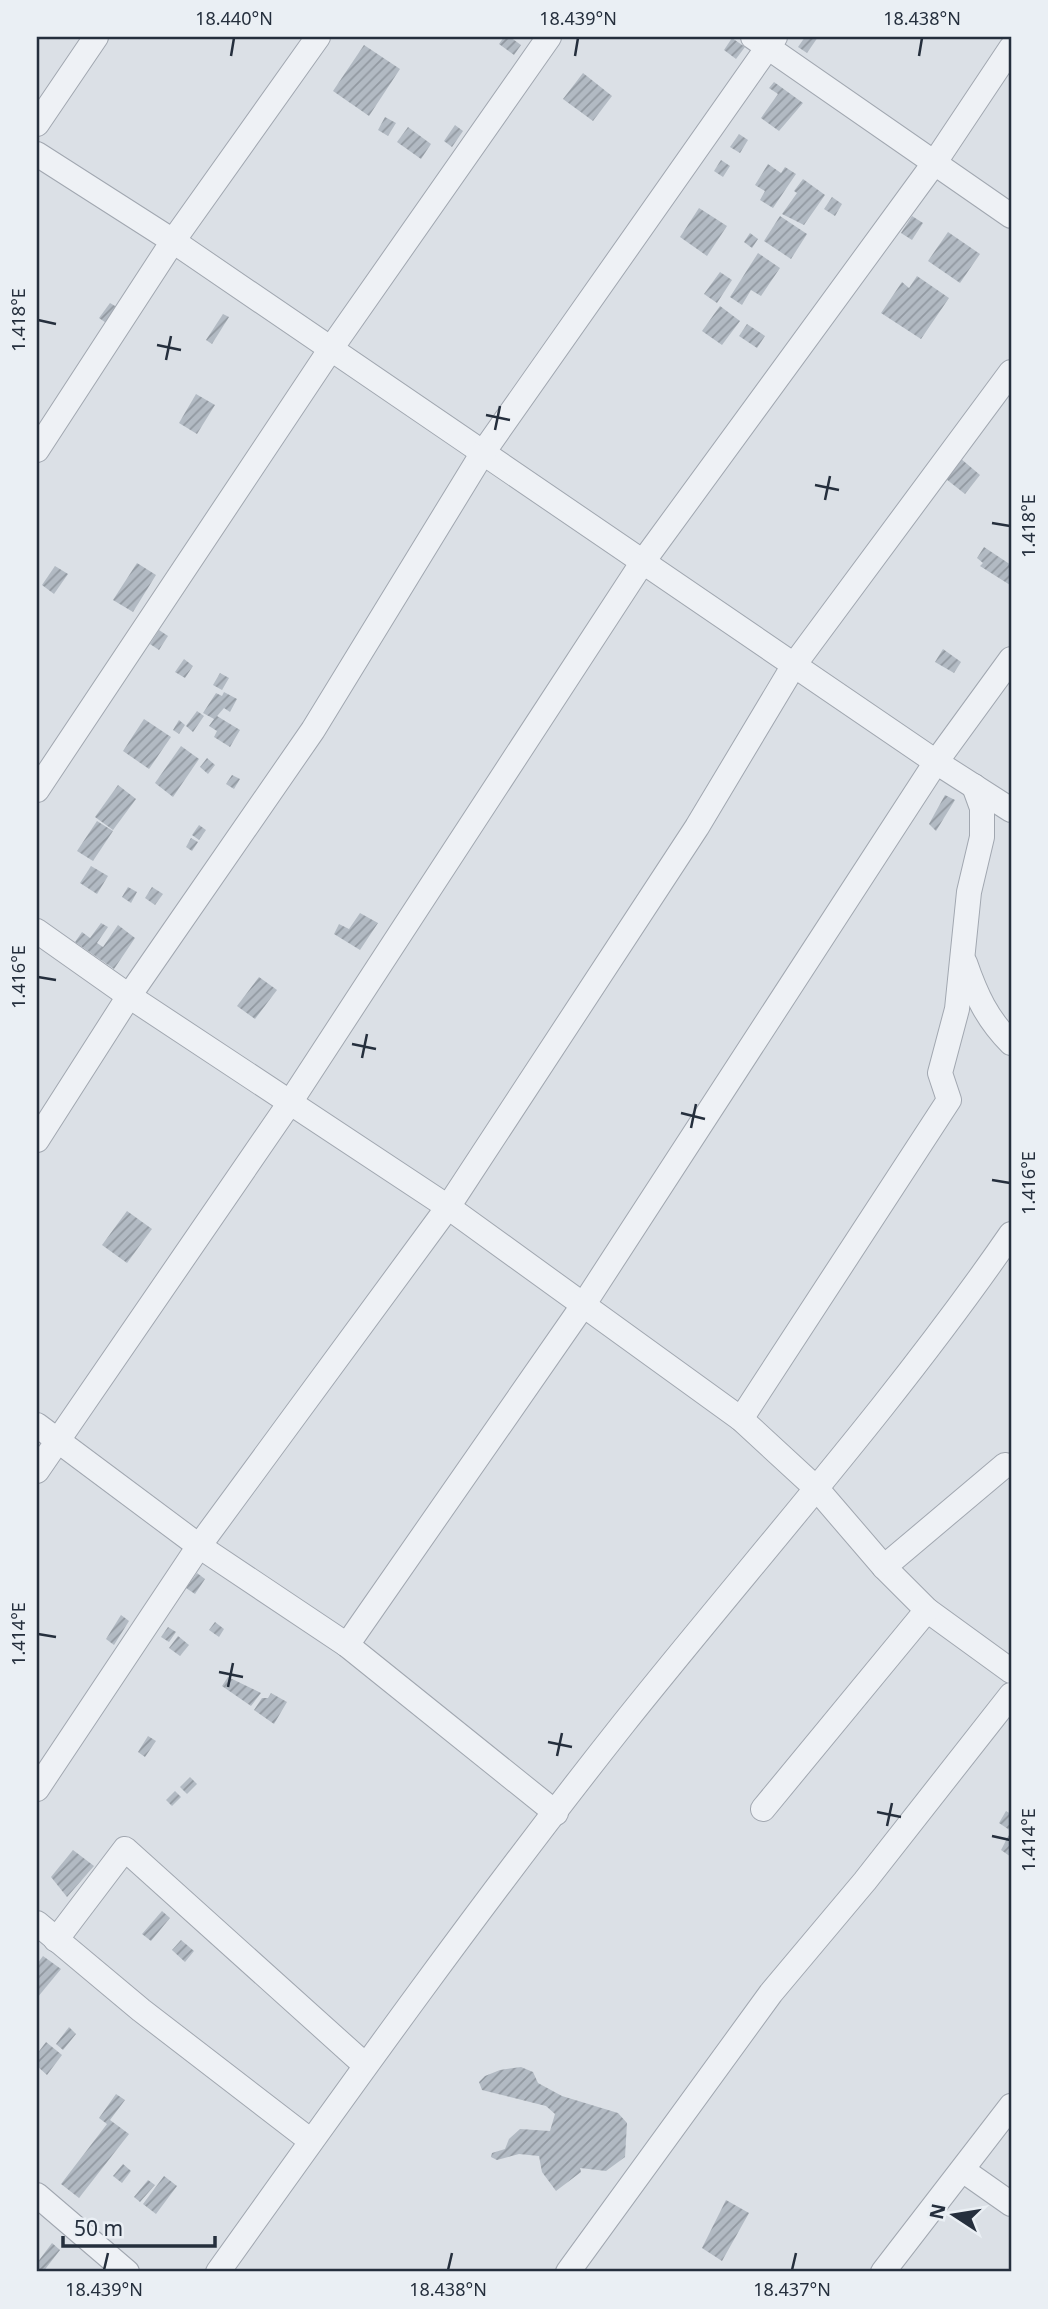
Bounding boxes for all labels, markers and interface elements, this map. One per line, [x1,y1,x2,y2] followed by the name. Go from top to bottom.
[195,6,273,30] text: 18.440°N
[539,6,617,30] text: 18.439°N
[883,6,961,30] text: 18.438°N
[6,288,30,352] text: 1.418°E
[1016,494,1040,558] text: 1.418°E
[6,945,30,1009] text: 1.416°E
[1016,1151,1040,1215] text: 1.416°E
[6,1602,30,1666] text: 1.414°E
[1016,1808,1040,1872] text: 1.414°E
[918,2180,988,2250] north arrow
[923,2201,952,2222] text: N
[63,2204,215,2248] scale bar
[74,2214,123,2242] text: 50 m
[65,2277,143,2301] text: 18.439°N
[409,2277,487,2301] text: 18.438°N
[753,2277,831,2301] text: 18.437°N

